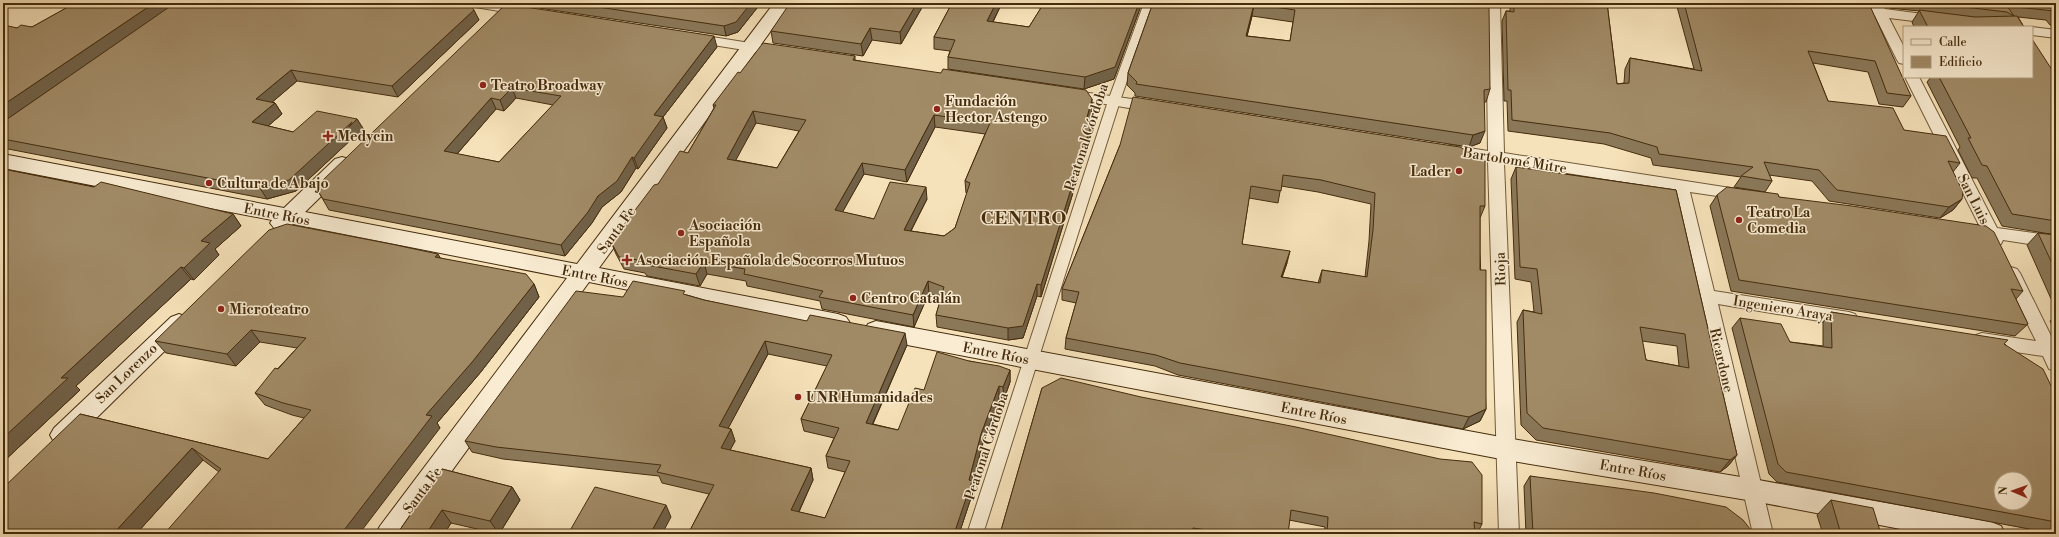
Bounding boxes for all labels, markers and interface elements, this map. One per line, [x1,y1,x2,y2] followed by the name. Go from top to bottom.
[1903,26,2033,78] legend
[1939,35,1966,50] text: Calle
[1939,55,1982,70] text: Edificio
[491,77,605,95] place label: Teatro Broadway
[478,80,488,90] marker: Teatro Broadway
[1061,80,1113,193] street label: Peatonal Córdoba
[945,93,1047,127] place label: Fundación Hector Astengo
[932,104,942,114] marker: Fundación Hector Astengo
[337,128,394,146] place label: Medycin
[322,130,334,142] marker: Medycin
[1461,144,1568,178] street label: Bartolomé Mitre
[1410,163,1451,181] place label: Lader
[1454,166,1464,176] marker: Lader
[1953,171,1993,228] street label: San Luis
[217,175,329,193] place label: Cultura de Abajo
[204,178,214,188] marker: Cultura de Abajo
[242,200,311,230] street label: Entre Ríos
[594,203,640,258] street label: Santa Fe
[1747,204,1811,238] place label: Teatro La Comedia
[981,207,1067,230] district label: CENTRO
[1734,215,1744,225] marker: Teatro La Comedia
[688,217,762,251] place label: Asociación Española
[676,228,686,238] marker: Asociación Española
[1491,251,1511,286] street label: Rioja
[635,252,904,270] place label: Asociación Española de Socorros Mutuos
[621,254,633,266] marker: Asociación Española de Socorros Mutuos
[560,262,629,292] street label: Entre Ríos
[861,290,961,308] place label: Centro Catalán
[1732,292,1835,326] street label: Ingeniero Araya
[848,293,858,303] marker: Centro Catalán
[229,301,309,319] place label: Microteatro
[216,304,226,314] marker: Microteatro
[1705,326,1737,394] street label: Ricardone
[961,339,1030,369] street label: Entre Ríos
[92,340,162,408] street label: San Lorenzo
[806,389,933,407] place label: UNR Humanidades
[961,389,1013,502] street label: Peatonal Córdoba
[793,392,803,402] marker: UNR Humanidades
[1279,399,1348,429] street label: Entre Ríos
[1598,456,1667,486] street label: Entre Ríos
[399,464,446,518] street label: Santa Fe
[1993,471,2033,511] north arrow
[1997,486,2011,495] text: N

